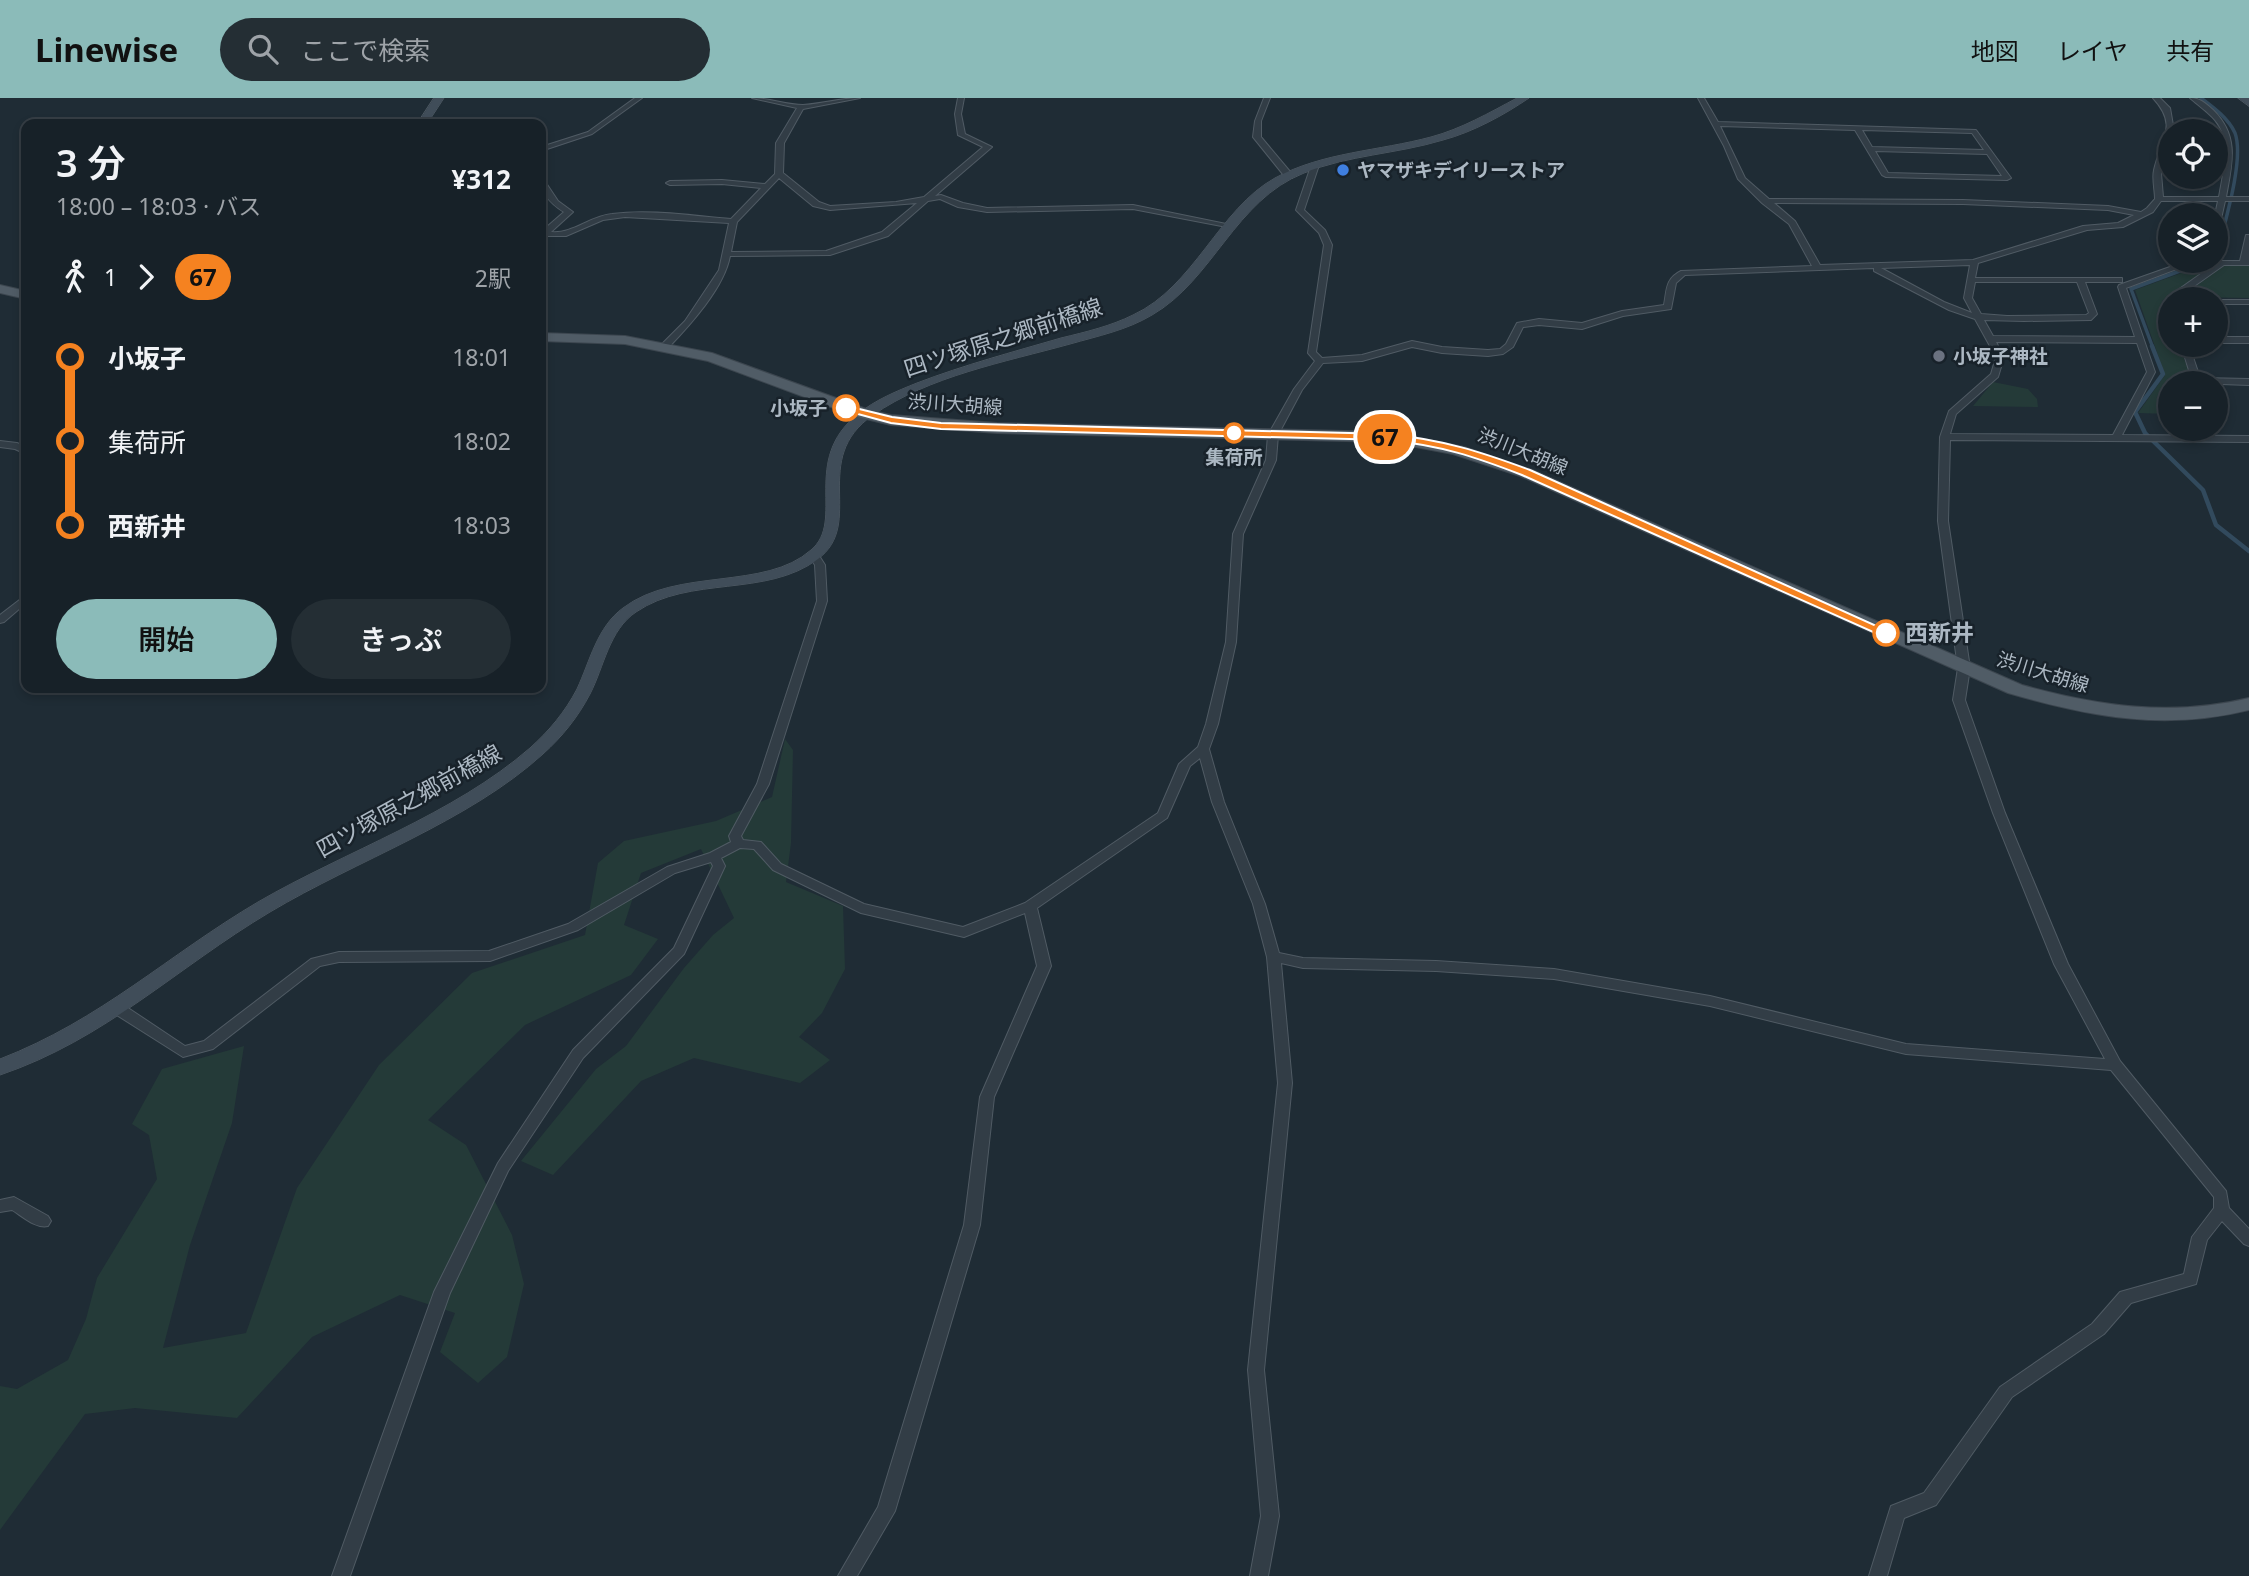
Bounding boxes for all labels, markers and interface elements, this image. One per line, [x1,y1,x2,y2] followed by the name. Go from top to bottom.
[220,18,710,81] search box
[35,27,178,72] text: Linewise
[244,30,282,68] icon: search
[300,32,430,68] text: ここで検索
[1971,34,2019,67] text: 地図
[2057,34,2128,67] text: レイヤ
[2166,34,2214,67] text: 共有
[2158,119,2228,441] map controls
[2158,119,2228,189] button: locate
[56,136,126,188] text: 3 分
[1357,157,1565,183] place label: ヤマザキデイリーストア
[452,161,511,197] text: ¥312
[1335,162,1351,178] marker: ヤマザキデイリーストア
[56,190,261,222] text: 18:00 – 18:03 · バス
[2158,203,2228,273] button: layers
[56,258,94,296] icon: walk
[127,258,165,296] icon: forward
[189,260,217,293] text: 67
[104,261,117,293] text: 1
[475,262,511,294] text: 2駅
[2158,287,2228,357] button: +
[899,290,1106,384] street label: 四ツ塚原之郷前橋線
[108,340,186,376] text: 小坂子
[452,341,511,373] text: 18:01
[1953,343,2048,369] place label: 小坂子神社
[1931,348,1947,364] marker: 小坂子神社
[2158,371,2228,441] button: −
[907,388,1003,420] street label: 渋川大胡線
[770,395,827,421] place label: 小坂子
[833,395,859,421] marker: 小坂子
[1354,414,1416,460] line badge: 67
[1371,420,1399,453] text: 67
[1474,421,1572,481] street label: 渋川大胡線
[1224,423,1244,443] marker: 集荷所
[108,424,186,460] text: 集荷所
[452,425,511,457] text: 18:02
[1205,444,1263,470] place label: 集荷所
[108,508,186,544] text: 西新井
[452,509,511,541] text: 18:03
[56,599,277,679] button: 開始
[291,599,511,679] button: きっぷ
[1905,616,1974,648] place label: 西新井
[1873,620,1899,646] marker: 西新井
[1994,646,2092,698] street label: 渋川大胡線
[310,736,507,864] street label: 四ツ塚原之郷前橋線

